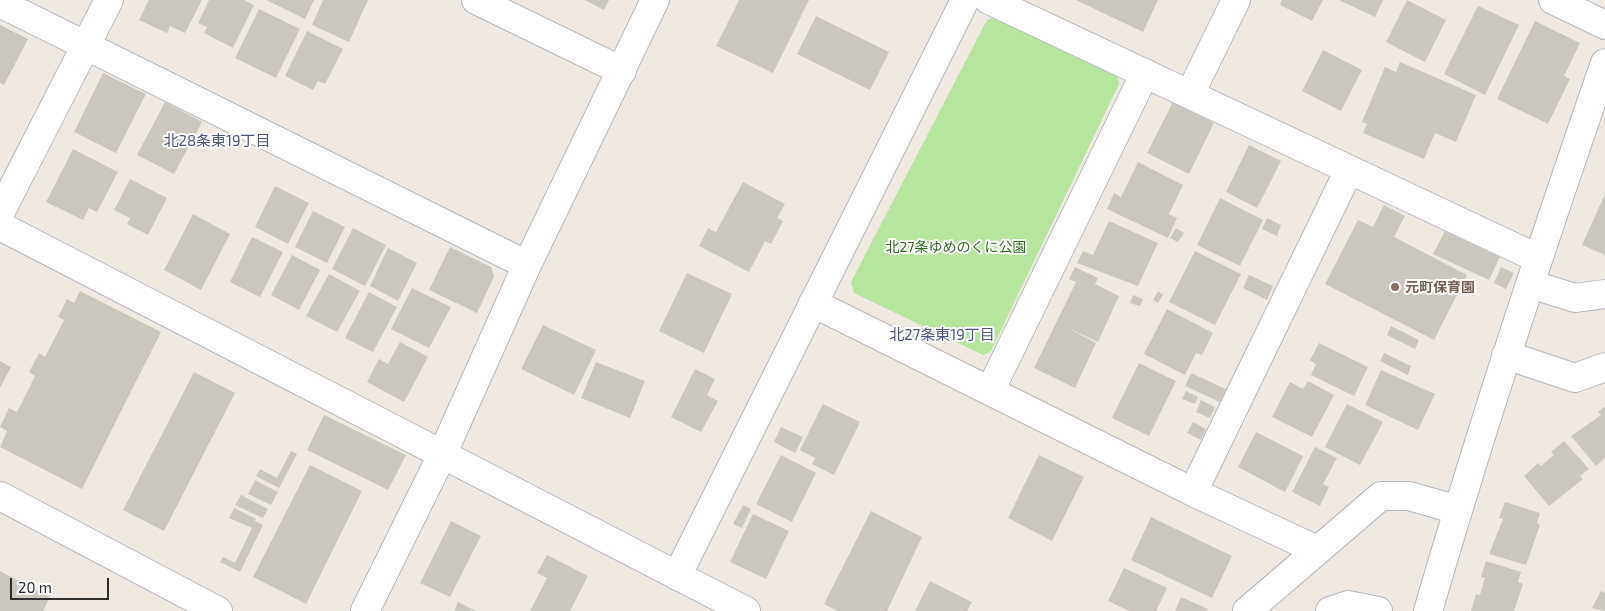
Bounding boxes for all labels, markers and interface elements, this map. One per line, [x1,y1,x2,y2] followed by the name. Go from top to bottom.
[163,132,271,150] district label: 北28条東19丁目
[885,239,1027,255] park label: 北27条ゆめのくに公園
[1405,279,1475,295] place label: 元町保育園
[1389,281,1401,293] marker: 元町保育園
[889,326,995,344] district label: 北27条東19丁目
[12,568,111,600] scale bar
[18,578,52,596] text: 20 m

